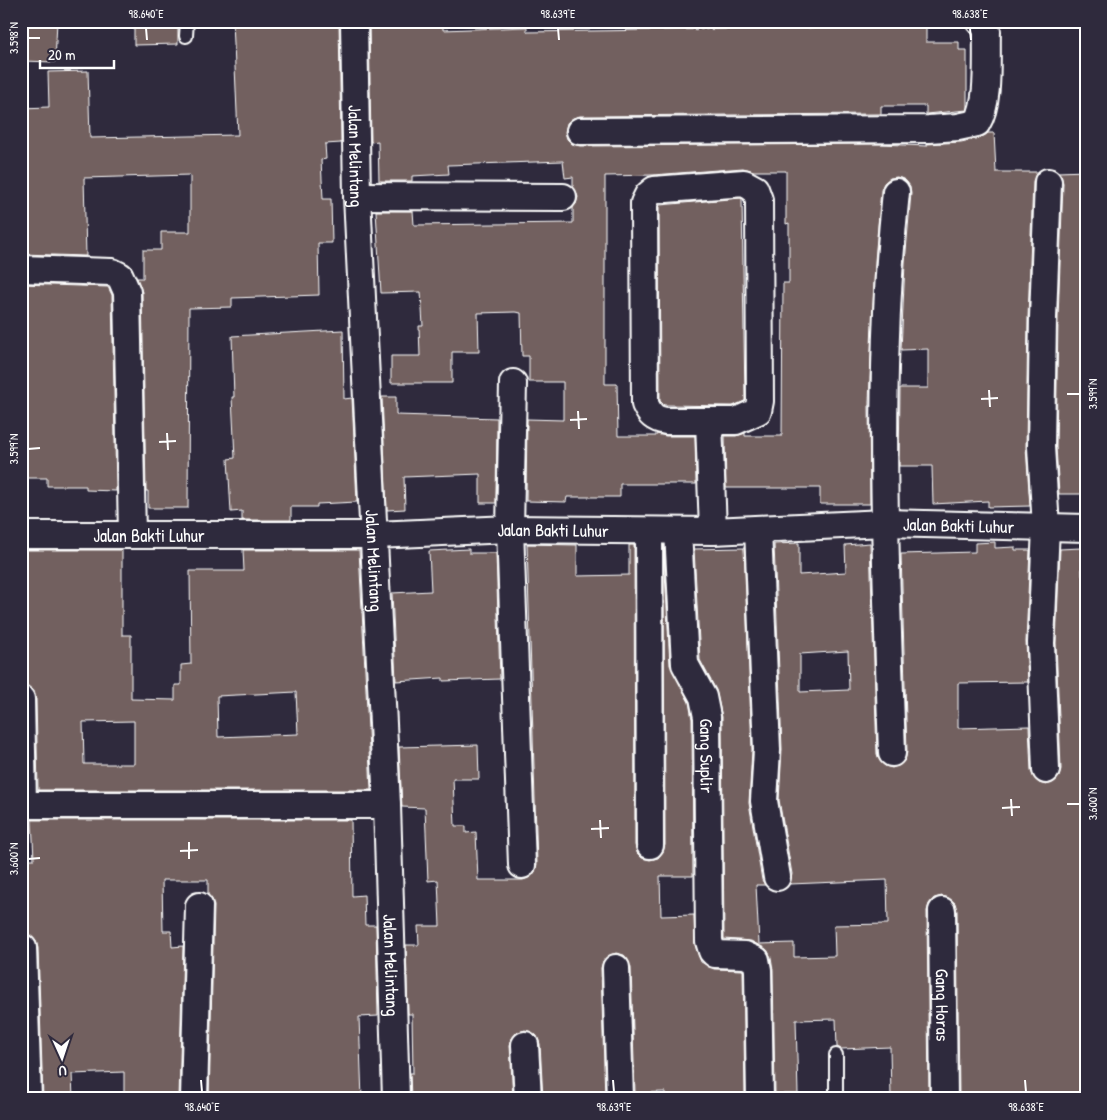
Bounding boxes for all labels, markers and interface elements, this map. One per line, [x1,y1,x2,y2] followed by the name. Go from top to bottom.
[129,5,164,22] text: 98.640°E
[541,5,576,22] text: 98.639°E
[952,5,988,22] text: 98.638°E
[5,22,22,54] text: 3.598°N
[40,38,114,70] scale bar
[48,44,75,65] text: 20 m
[343,105,370,208] street label: Jalan Melintang
[1084,379,1101,410] text: 3.599°N
[5,434,22,465] text: 3.599°N
[360,509,390,612] street label: Jalan Melintang
[903,511,1015,539] street label: Jalan Bakti Luhur
[497,516,609,542] street label: Jalan Bakti Luhur
[93,523,205,548] street label: Jalan Bakti Luhur
[695,718,720,793] street label: Gang Suplir
[1084,788,1101,820] text: 3.600°N
[5,843,22,875] text: 3.600°N
[378,914,406,1017] street label: Jalan Melintang
[930,969,956,1042] street label: Gang Horas
[38,1032,88,1082] north arrow
[58,1062,67,1081] text: U
[185,1098,220,1115] text: 98.640°E
[597,1098,632,1115] text: 98.639°E
[1008,1098,1044,1115] text: 98.638°E

